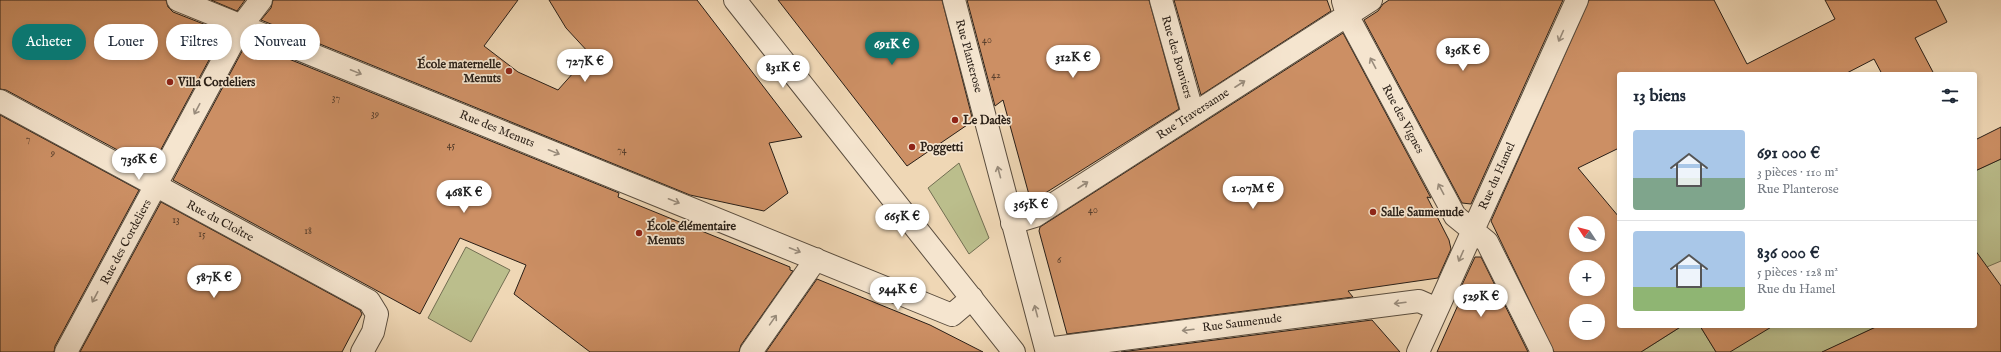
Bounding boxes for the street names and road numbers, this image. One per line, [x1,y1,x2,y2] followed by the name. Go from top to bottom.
[1158,14,1196,100] street label: Rue des Bouviers
[952,18,986,95] street label: Rue Planterose
[1379,82,1427,156] street label: Rue des Vignes
[1154,85,1233,143] street label: Rue Traversanne
[457,107,537,151] street label: Rue des Menuts
[1475,139,1519,212] street label: Rue du Hamel
[97,197,155,287] street label: Rue des Cordeliers
[184,197,257,245] street label: Rue du Cloître
[1201,311,1283,335] street label: Rue Saumenude

